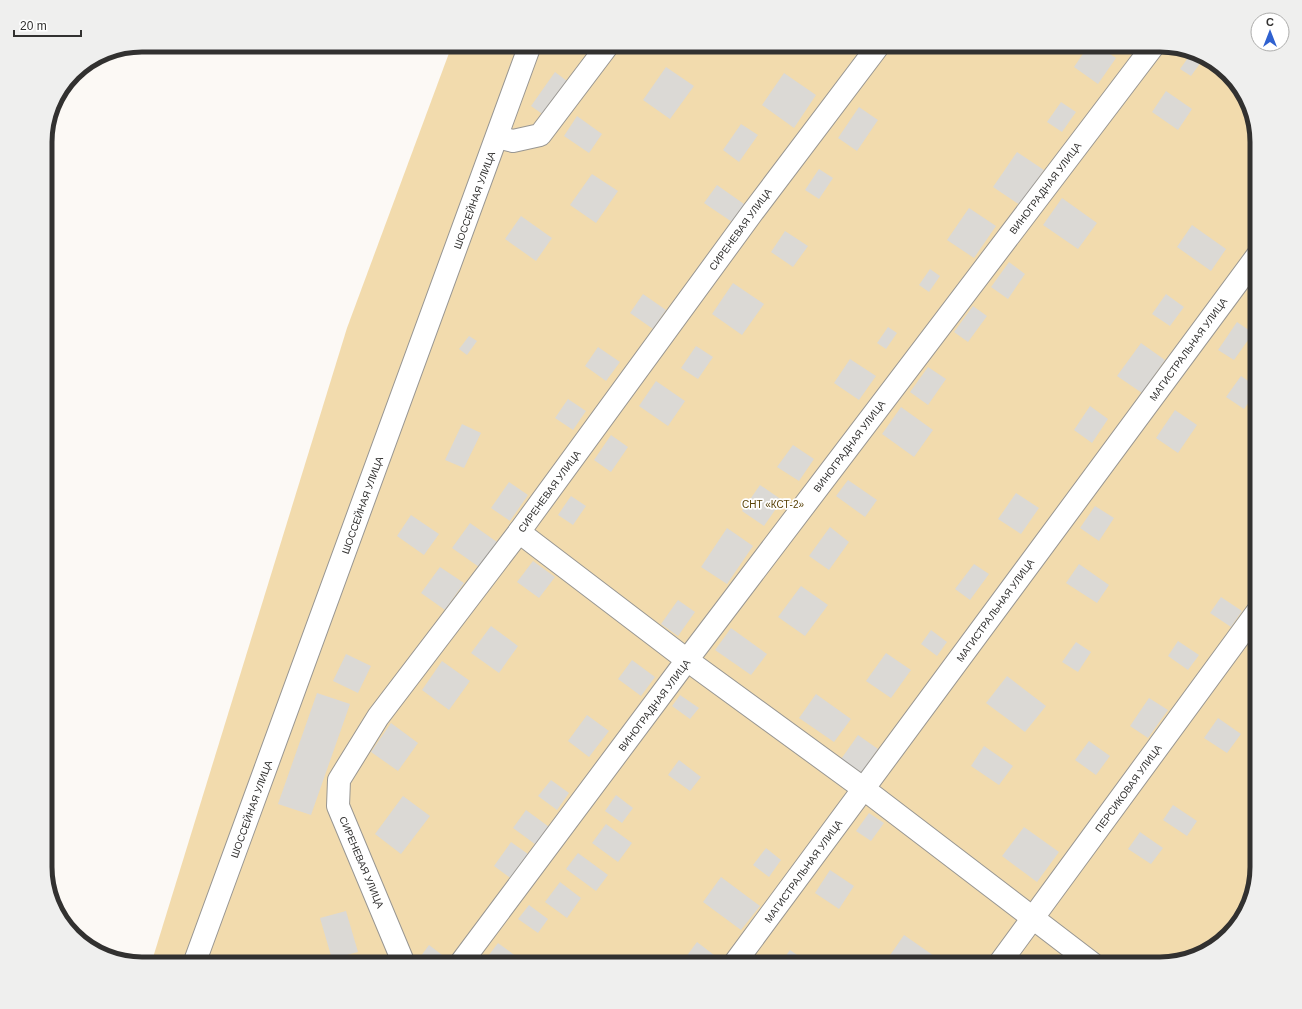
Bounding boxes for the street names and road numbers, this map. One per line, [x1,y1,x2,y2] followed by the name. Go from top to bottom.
[1007,140,1084,236] street label: ВИНОГРАДНАЯ УЛИЦА
[451,149,497,250] street label: ШОССЕЙНАЯ УЛИЦА
[707,186,774,272] street label: СИРЕНЕВАЯ УЛИЦА
[1147,296,1230,403] street label: МАГИСТРАЛЬНАЯ УЛИЦА
[811,398,888,494] street label: ВИНОГРАДНАЯ УЛИЦА
[516,448,583,534] street label: СИРЕНЕВАЯ УЛИЦА
[339,454,385,555] street label: ШОССЕЙНАЯ УЛИЦА
[954,557,1037,664] street label: МАГИСТРАЛЬНАЯ УЛИЦА
[616,657,693,753] street label: ВИНОГРАДНАЯ УЛИЦА
[1093,742,1164,834] street label: ПЕРСИКОВАЯ УЛИЦА
[228,758,274,859] street label: ШОССЕЙНАЯ УЛИЦА
[337,815,386,910] street label: СИРЕНЕВАЯ УЛИЦА
[762,818,845,925] street label: МАГИСТРАЛЬНАЯ УЛИЦА

